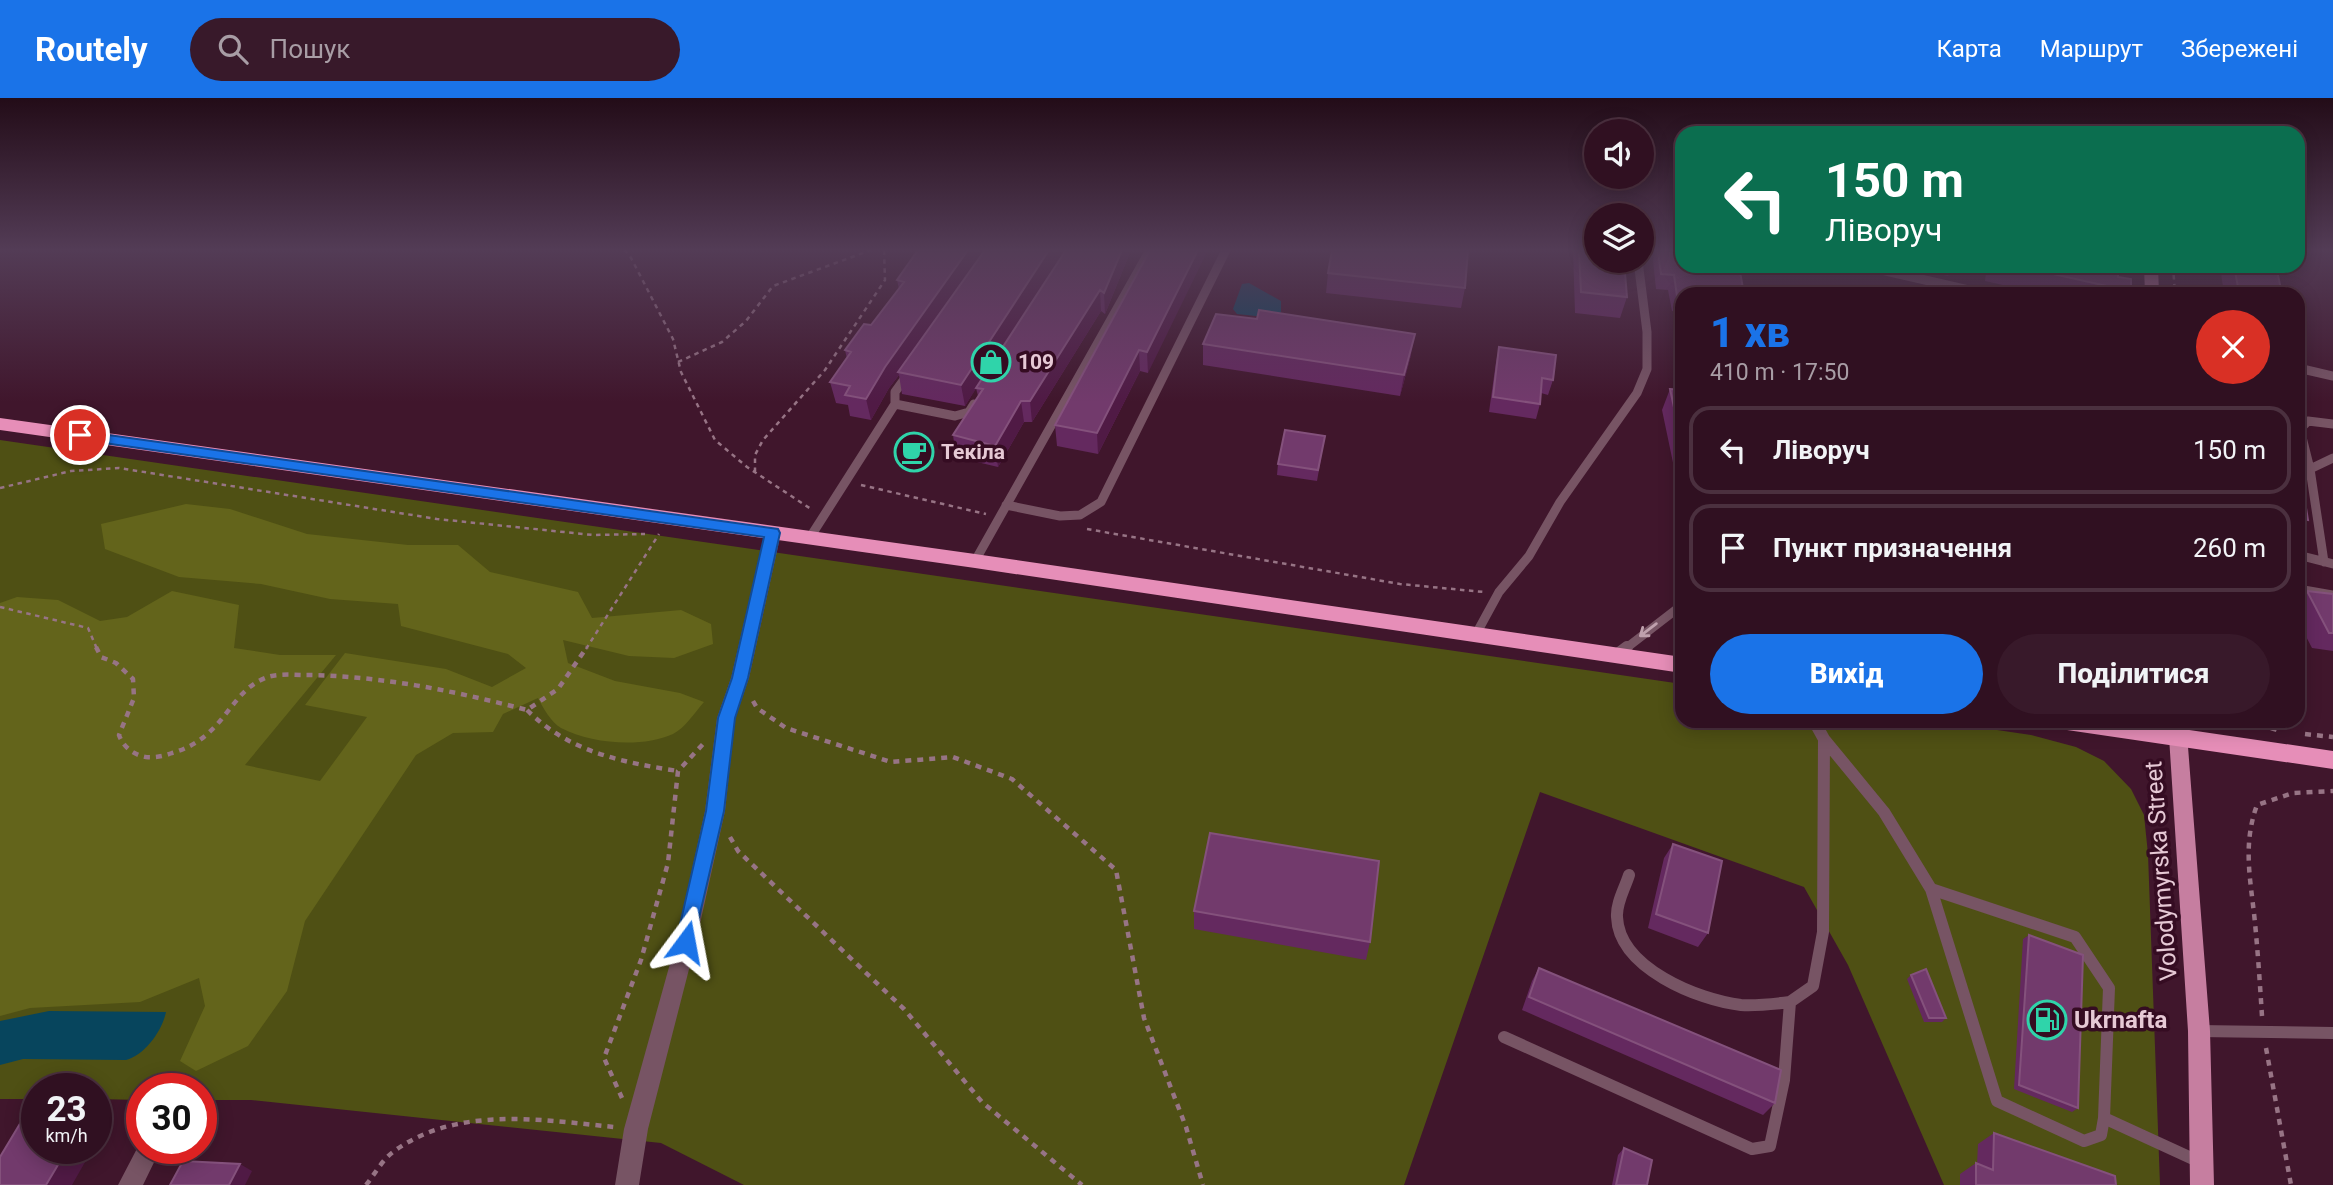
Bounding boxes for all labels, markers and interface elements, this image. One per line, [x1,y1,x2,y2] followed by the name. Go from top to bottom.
[190,18,680,81] search box
[35,30,148,69] text: Routely
[214,30,252,68] icon: search
[270,34,350,64] text: Пошук
[1936,35,2002,63] text: Карта
[2040,35,2143,63] text: Маршрут
[2181,35,2298,63] text: Збережені
[1584,119,1654,273] map controls
[1584,119,1654,189] button: sound
[1825,152,1964,209] text: 150 m
[1710,154,1801,245] icon: left
[1584,203,1654,273] button: layers
[1825,211,1942,249] text: Ліворуч
[1710,308,1790,357] text: 1 хв
[2196,310,2270,384] button: close
[970,341,1012,383] shop icon: 109
[1018,350,1054,374] place label: 109
[1710,359,1849,386] text: 410 m · 17:50
[50,405,110,465] pin
[61,416,99,454] icon: arrive
[893,431,935,473] cafe icon: Текіла
[1714,431,1752,469] icon: left
[1773,435,1870,465] text: Ліворуч
[2193,435,2266,465] text: 150 m
[941,440,1005,464] place label: Текіла
[1714,529,1752,567] icon: arrive
[1773,533,2012,563] text: Пункт призначення
[2193,533,2266,563] text: 260 m
[1639,623,1658,638] one-way arrow
[1710,634,1983,714] button: Вихід
[1997,634,2270,714] button: Поділитися
[2139,760,2183,982] street label: Volodymyrska Street
[649,905,723,979] position arrow
[2026,999,2068,1041] fuel station icon: Ukrnafta
[2074,1006,2167,1034] place label: Ukrnafta
[126,1073,217,1164] speed limit sign: 30
[46,1089,87,1130] text: 23
[45,1125,88,1146] text: km/h

